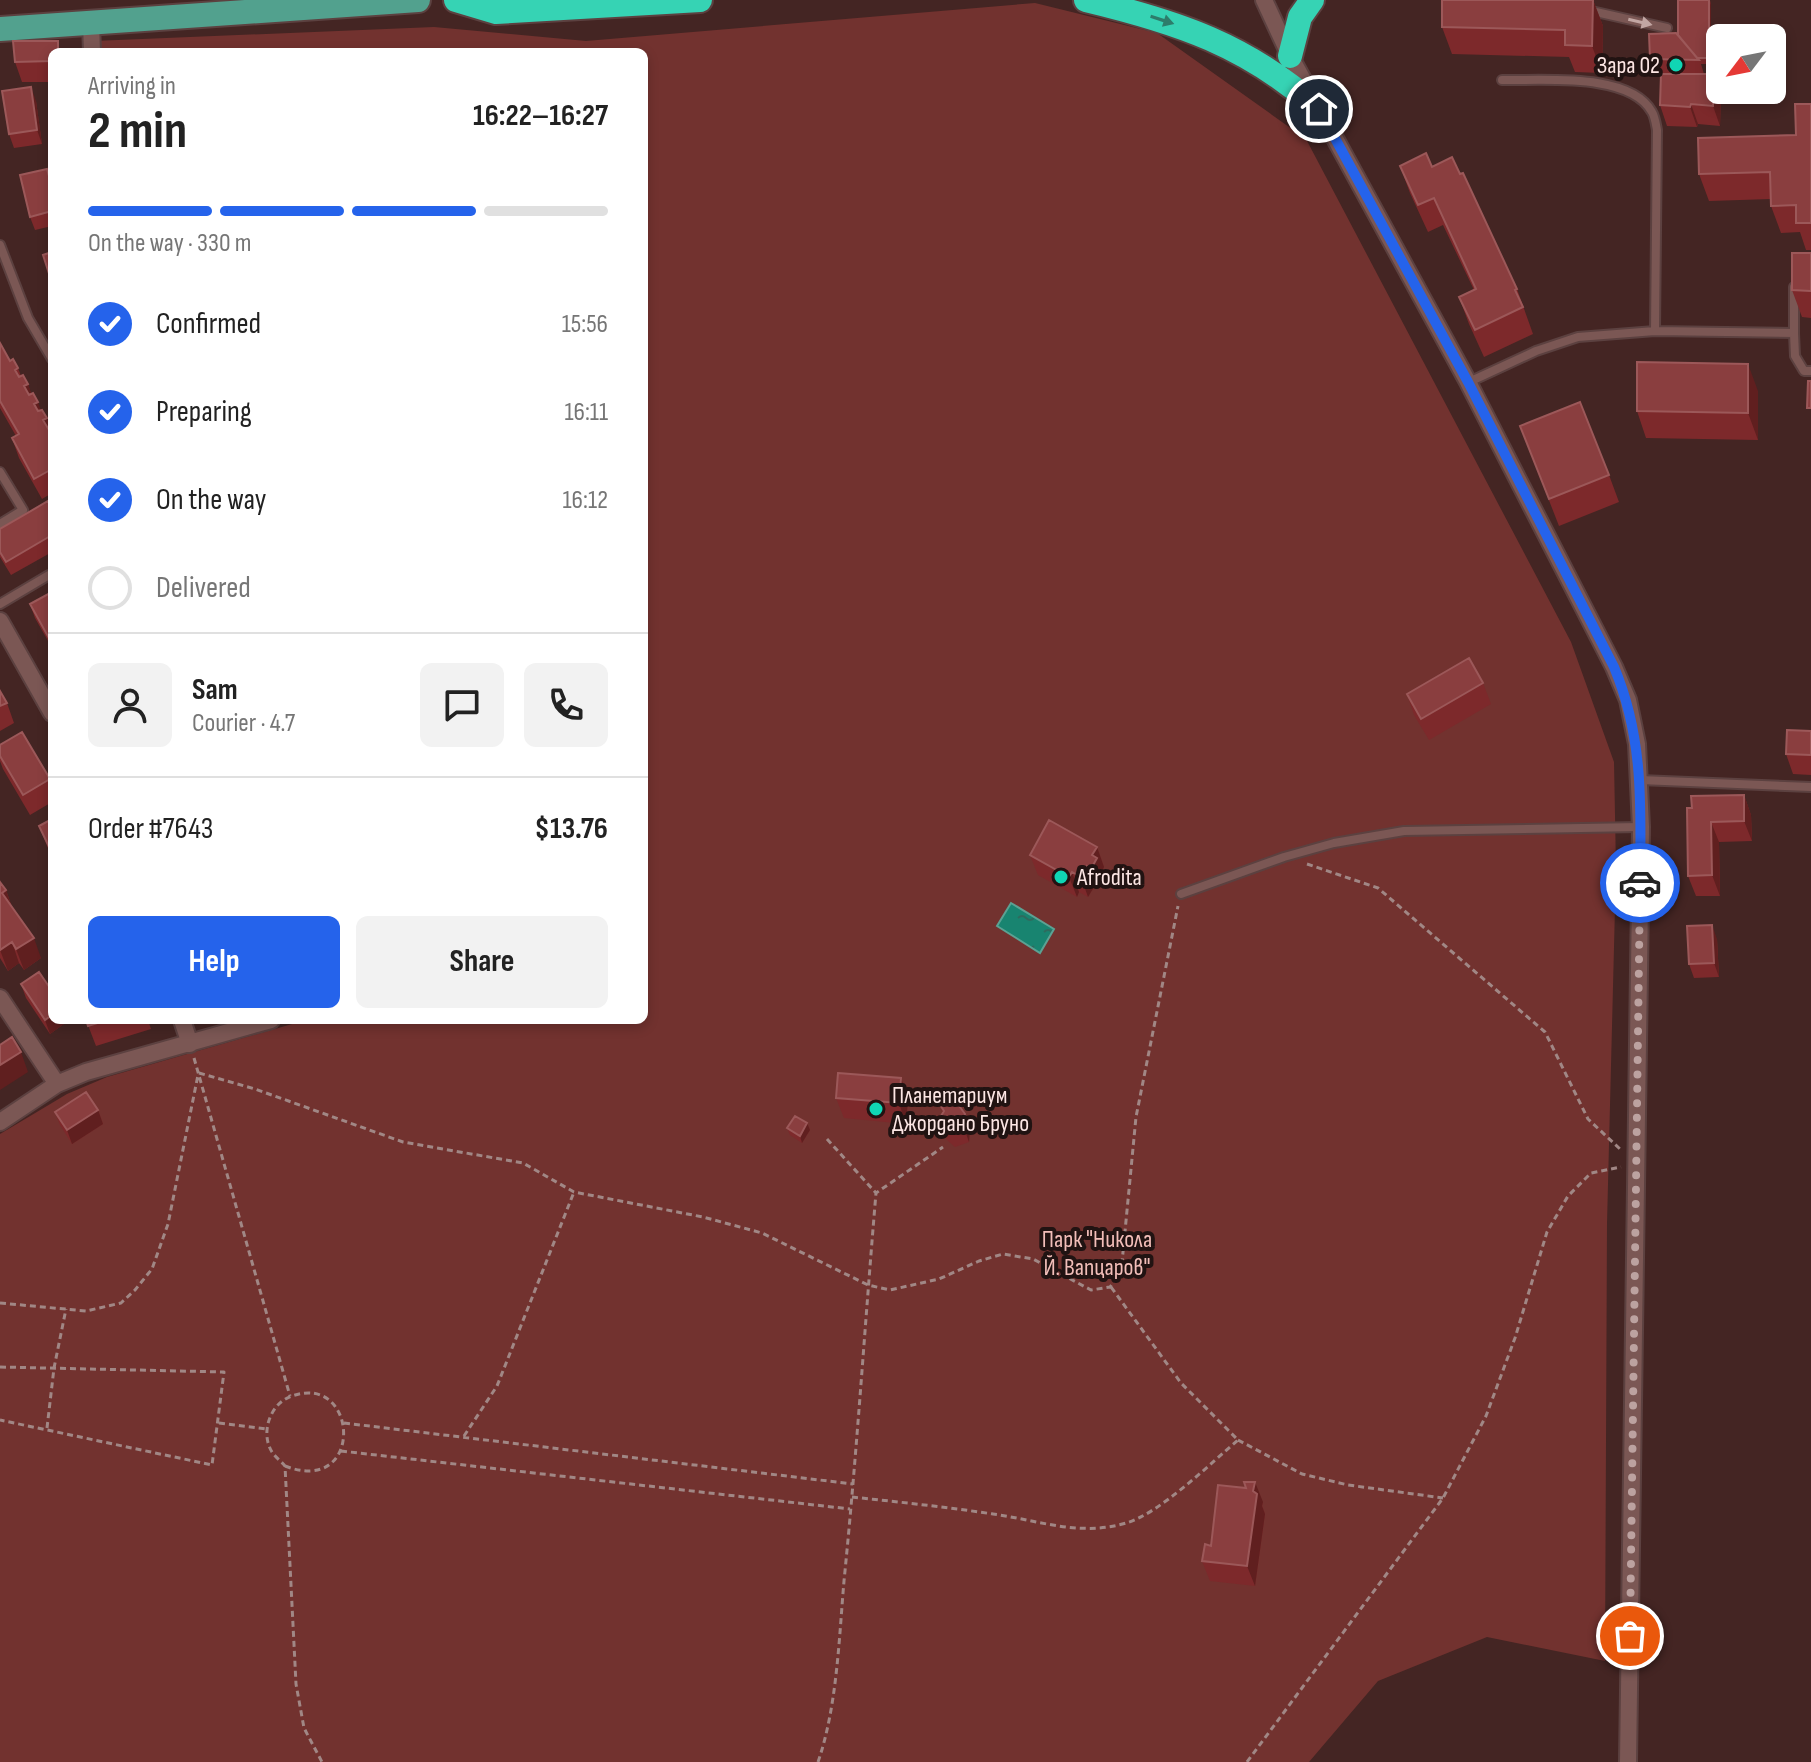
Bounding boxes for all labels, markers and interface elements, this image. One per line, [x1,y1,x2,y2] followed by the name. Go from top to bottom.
[1150,14,1174,27] one-way arrow
[1628,16,1653,29] one-way arrow
[1706,24,1786,104] north arrow
[1706,24,1786,104] map controls
[1597,51,1660,80] place label: Зара 02
[1667,56,1685,74] marker: Зара 02
[88,71,176,102] text: Arriving in
[1285,75,1353,143] pin
[1297,87,1341,131] icon: home
[473,98,608,134] text: 16:22–16:27
[88,100,187,163] text: 2 min
[88,228,251,259] text: On the way · 330 m
[88,302,132,346] icon: check
[156,306,261,342] text: Confirmed
[562,309,608,340] text: 15:56
[88,390,132,434] icon: check
[156,394,252,430] text: Preparing
[564,397,608,428] text: 16:11
[88,478,132,522] icon: check
[156,482,266,518] text: On the way
[562,485,608,516] text: 16:12
[156,570,251,606] text: Delivered
[88,663,172,747] button: person
[420,663,504,747] button: chat
[524,663,608,747] button: phone
[192,672,238,708] text: Sam
[192,708,295,739] text: Courier · 4.7
[88,811,213,847] text: Order #7643
[535,811,608,847] text: $13.76
[1600,843,1680,923] courier
[1618,861,1662,905] icon: car
[1076,863,1142,892] place label: Afrodita
[1052,868,1070,886] marker: Afrodita
[88,916,340,1008] button: Help
[356,916,608,1008] button: Share
[892,1081,1029,1138] place label: Планетариум Джордано Бруно
[867,1100,885,1118] marker: Планетариум Джордано Бруно
[1042,1225,1152,1282] park label: Парк "Никола Й. Вапцаров"
[1596,1602,1664,1670] pin
[1608,1614,1652,1658] icon: bag

